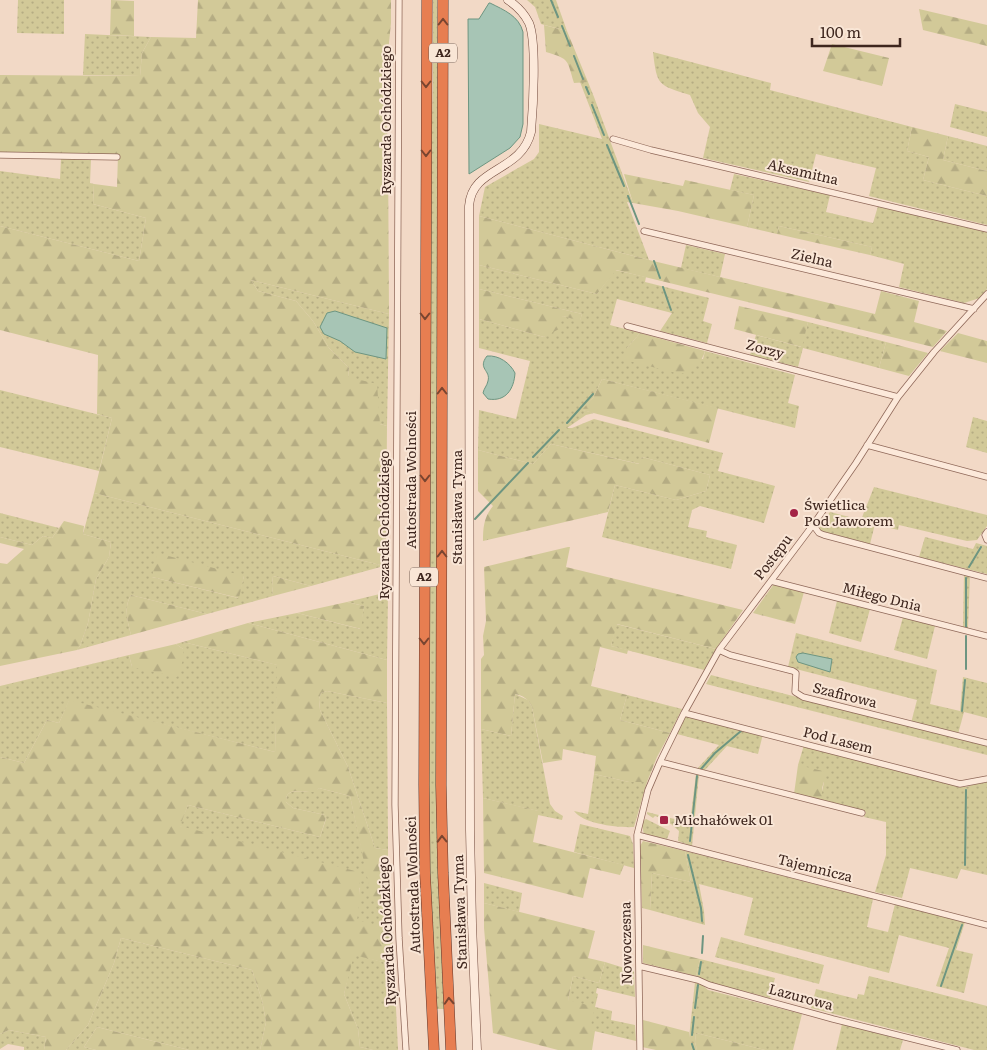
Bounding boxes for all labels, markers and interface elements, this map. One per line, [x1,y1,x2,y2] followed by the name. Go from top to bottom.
[812,15,900,47] scale bar
[438,18,448,26] one-way arrow
[820,20,861,43] text: 100 m
[429,44,457,62] road number: A2
[375,45,395,195] street label: Ryszarda Ochódzkiego
[421,80,431,88] one-way arrow
[421,150,431,158] one-way arrow
[766,153,841,189] street label: Aksamitna
[789,243,836,272] street label: Zielna
[420,312,430,320] one-way arrow
[744,333,787,363] street label: Zorzy
[437,387,447,395] one-way arrow
[400,411,420,549] street label: Autostrada Wolności
[446,449,466,564] street label: Stanisława Tyma
[373,450,393,600] street label: Ryszarda Ochódzkiego
[420,475,430,483] one-way arrow
[804,494,894,530] place label: Świetlica Pod Jaworem
[788,507,800,519] marker: Świetlica Pod Jaworem
[748,529,796,583] street label: Postępu
[437,550,447,558] one-way arrow
[410,568,438,586] road number: A2
[840,577,924,616] street label: Miłego Dnia
[419,638,429,645] one-way arrow
[811,676,880,712] street label: Szafirowa
[801,721,876,757] street label: Pod Lasem
[674,809,773,829] place label: Michałówek 01
[658,814,670,826] marker: Michałówek 01
[400,815,424,954] street label: Autostrada Wolności
[437,835,447,842] one-way arrow
[776,848,855,886] street label: Tajemnicza
[447,854,471,970] street label: Stanisława Tyma
[372,856,400,1006] street label: Ryszarda Ochódzkiego
[614,901,636,985] street label: Nowoczesna
[767,978,836,1014] street label: Lazurowa
[443,997,454,1005] one-way arrow

